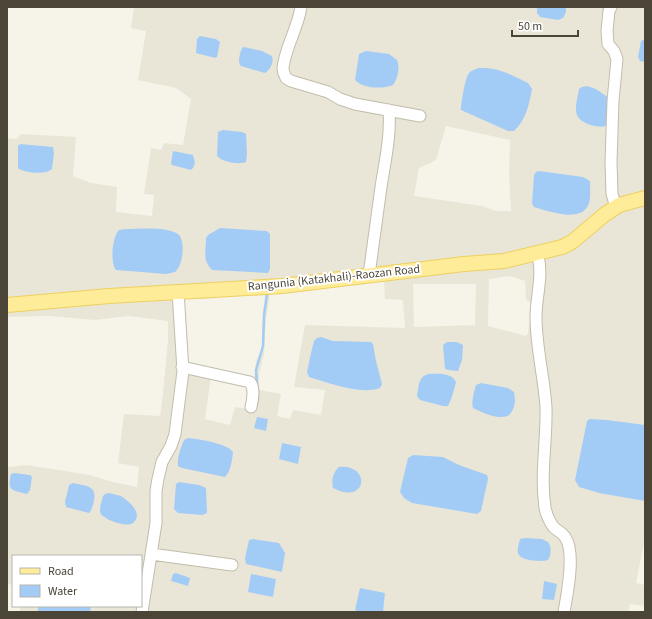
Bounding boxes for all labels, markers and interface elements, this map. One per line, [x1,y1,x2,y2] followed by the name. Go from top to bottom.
[512,12,578,38] scale bar
[518,18,542,35] text: 50 m
[247,261,421,295] street label: Rangunia (Katakhali)-Raozan Road
[12,555,142,607] legend
[48,563,74,580] text: Road
[48,583,78,600] text: Water

